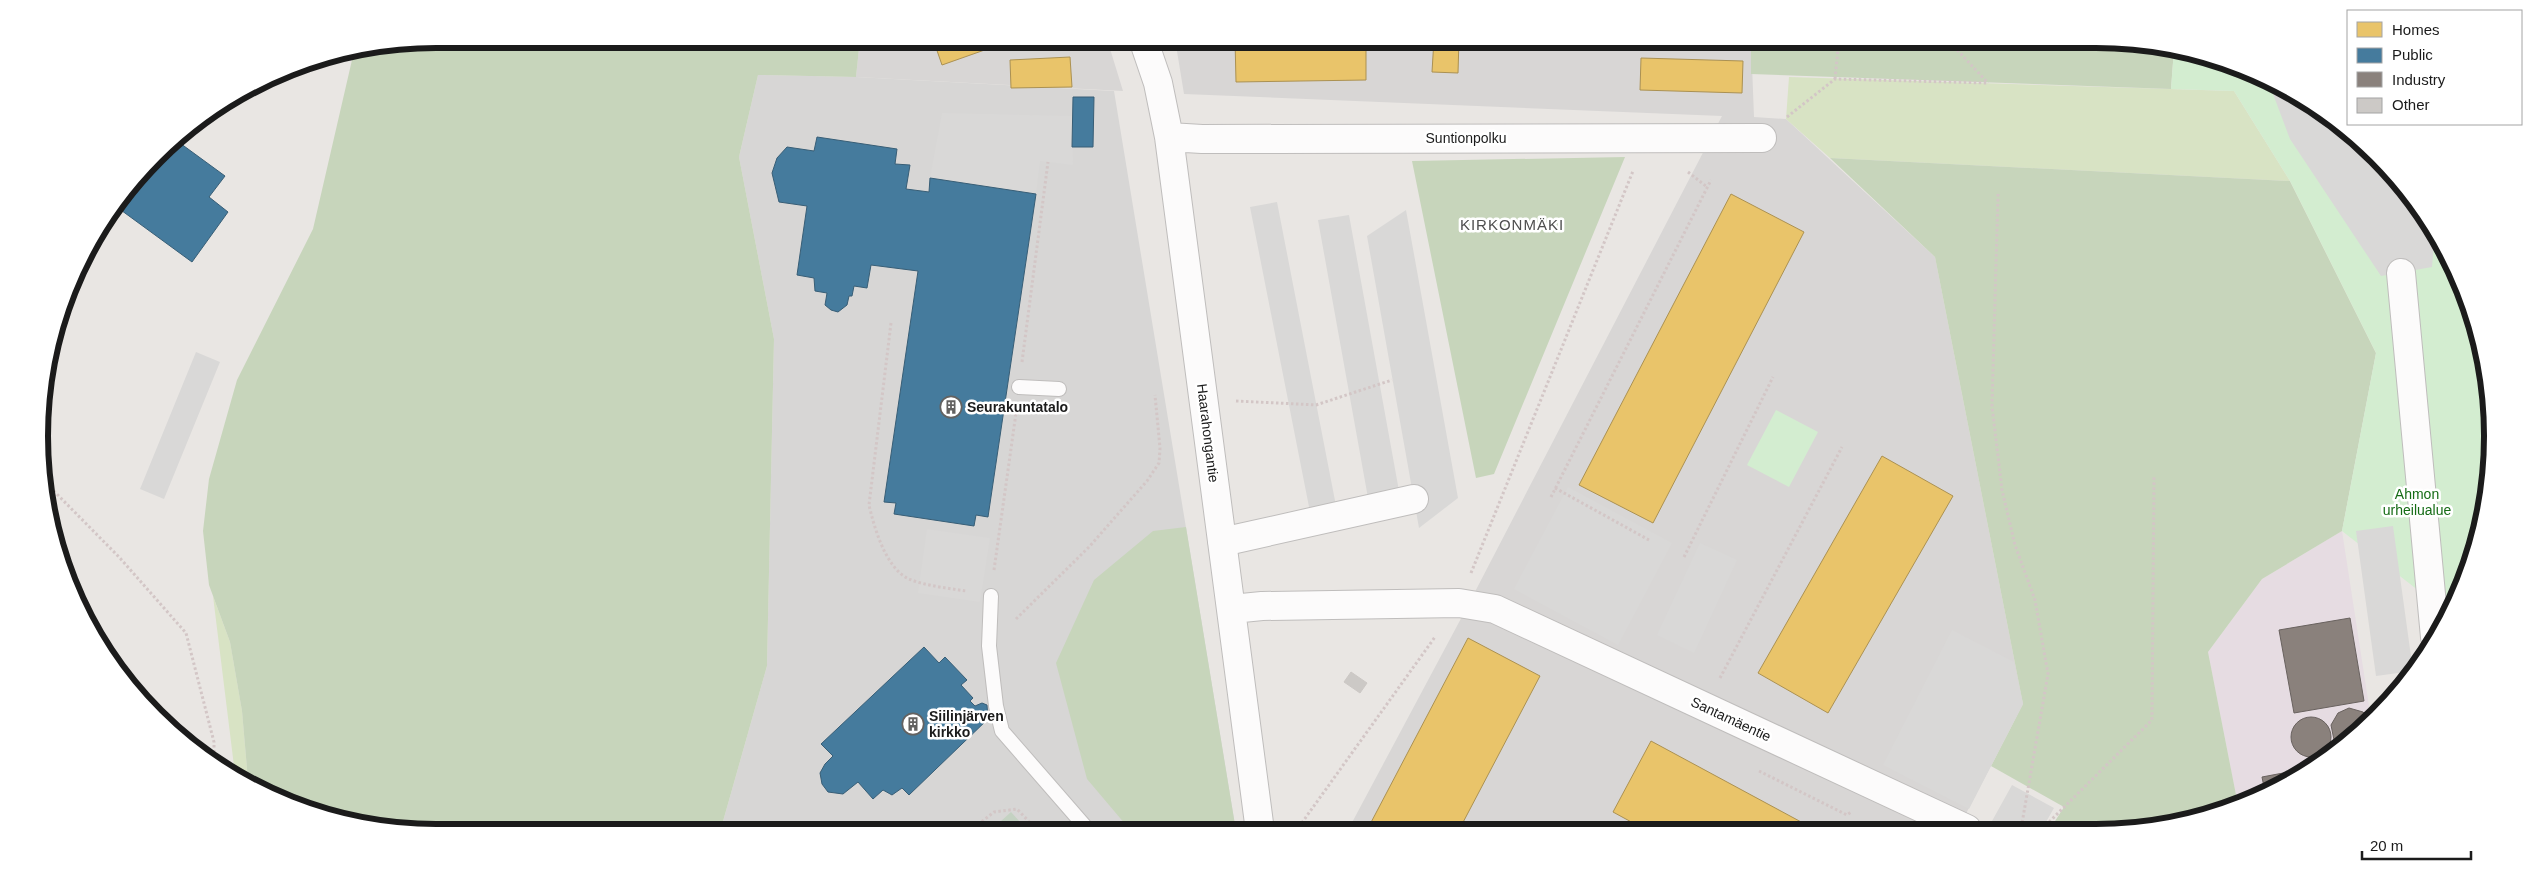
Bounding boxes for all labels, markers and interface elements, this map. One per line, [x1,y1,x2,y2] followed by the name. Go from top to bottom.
[2347,10,2522,125] legend
[2392,21,2440,38] text: Homes
[2392,46,2433,63] text: Public
[2392,71,2446,88] text: Industry
[2392,96,2430,113] text: Other
[1426,130,1506,146] street label: Suntionpolku
[1460,216,1564,233] district label: KIRKONMÄKI
[1194,383,1222,484] street label: Haarahongantie
[939,395,963,419] building icon: Seurakuntatalo
[967,399,1068,415] place label: Seurakuntatalo
[2383,486,2451,518] park label: Ahmon urheilualue
[1688,693,1774,745] street label: Santamäentie
[929,708,1004,740] place label: Siilinjärven kirkko
[901,712,925,736] building icon: Siilinjärven kirkko
[2362,828,2471,860] scale bar
[2370,837,2403,854] text: 20 m

